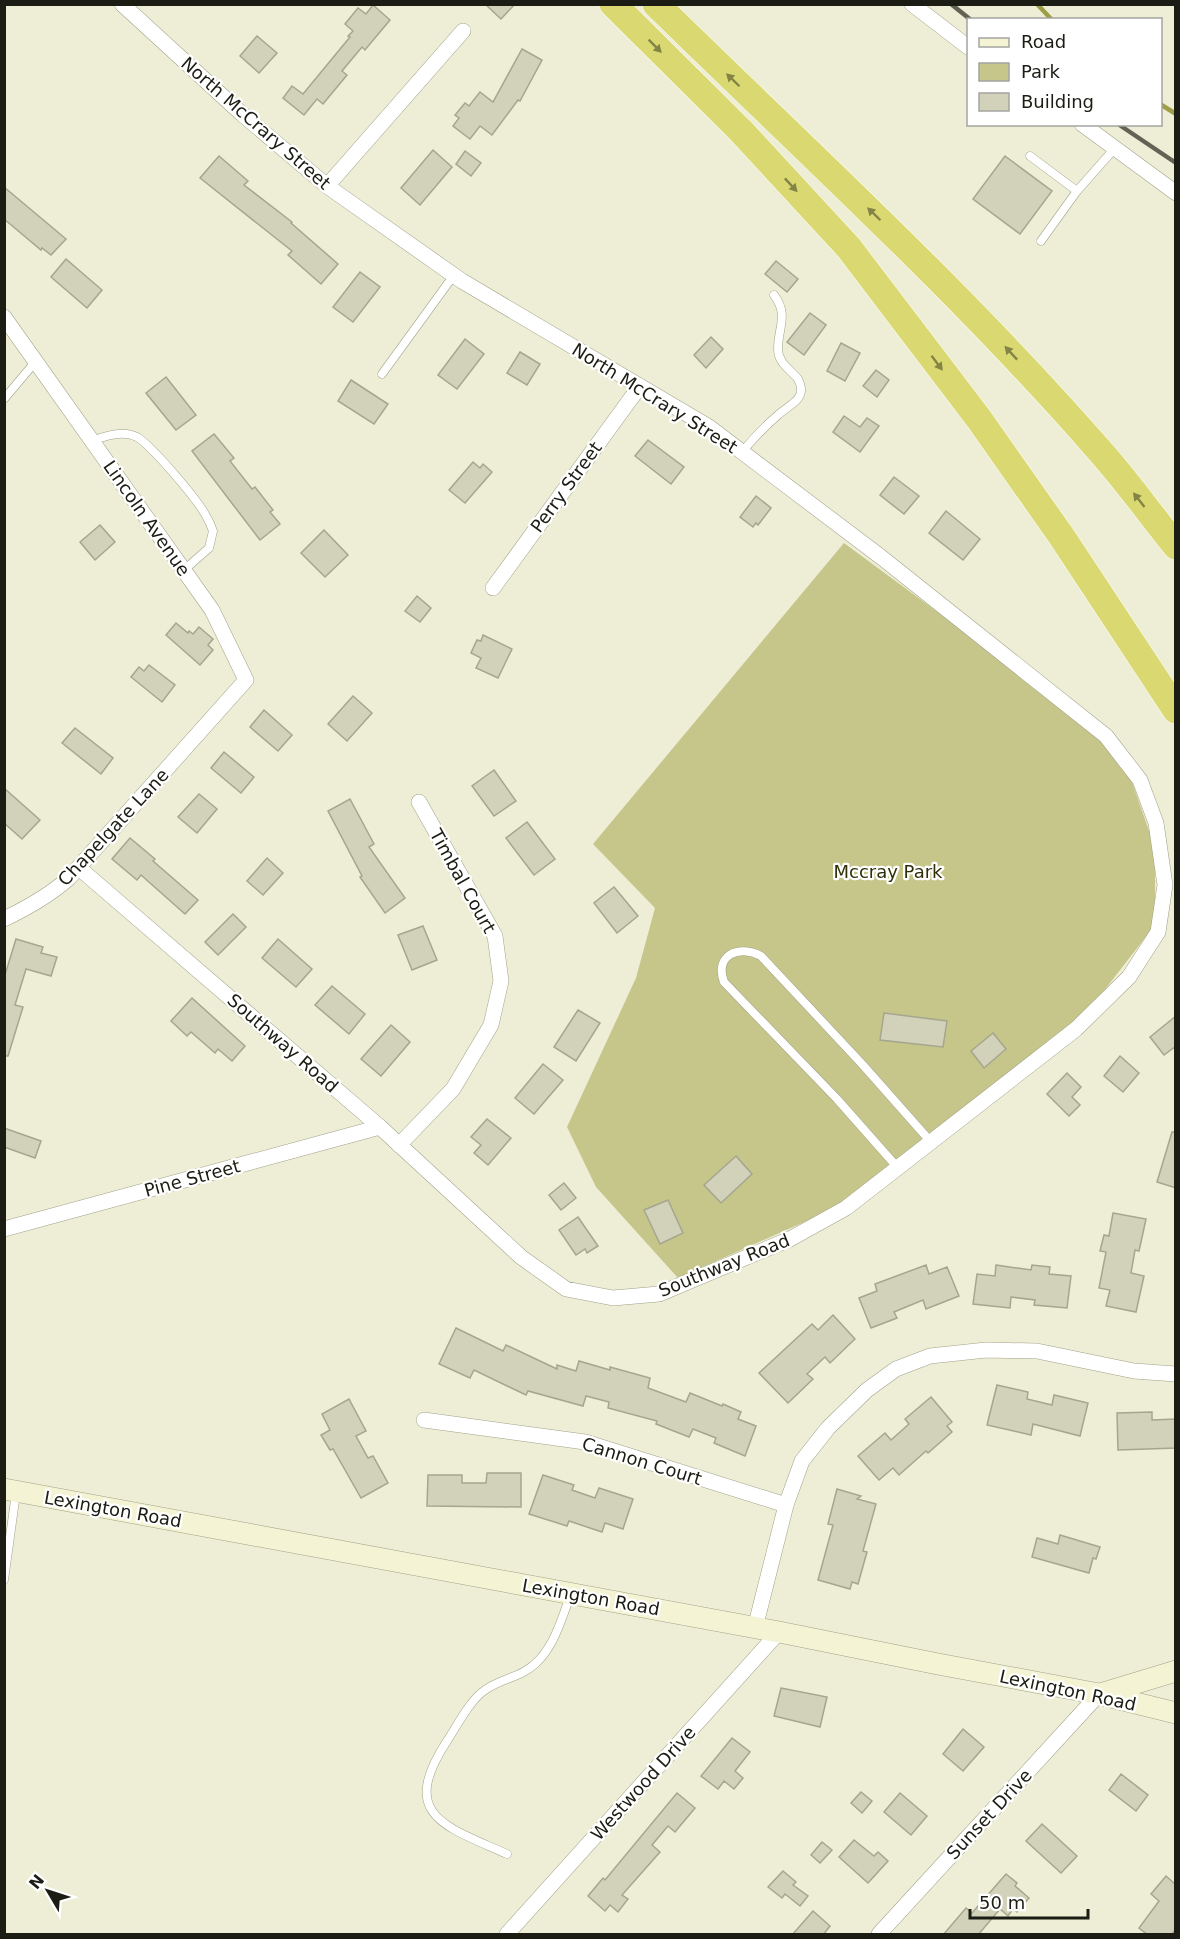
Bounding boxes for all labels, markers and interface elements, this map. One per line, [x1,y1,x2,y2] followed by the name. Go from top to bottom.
[967,18,1162,126] legend
[1021,31,1066,52] text: Road
[647,38,661,52] one-way arrow
[177,52,335,194] street label: North McCrary Street
[1021,61,1060,82] text: Park
[727,73,741,87] one-way arrow
[1021,91,1094,112] text: Building
[784,177,797,192] one-way arrow
[867,207,882,221] one-way arrow
[568,338,742,458] street label: North McCrary Street
[1004,346,1018,361] one-way arrow
[930,356,942,371] one-way arrow
[526,438,606,536] street label: Perry Street
[99,456,195,580] street label: Lincoln Avenue
[1133,492,1146,508] one-way arrow
[53,764,173,890] street label: Chapelgate Lane
[425,824,500,937] street label: Timbal Court
[833,861,943,882] park label: Mccray Park
[223,989,343,1097] street label: Southway Road
[142,1155,242,1201] street label: Pine Street
[655,1229,793,1301] street label: Southway Road
[580,1433,704,1489] street label: Cannon Court
[43,1487,183,1531] street label: Lexington Road
[521,1575,661,1619] street label: Lexington Road
[998,1665,1138,1715] street label: Lexington Road
[586,1722,700,1844] street label: Westwood Drive
[942,1765,1036,1863] street label: Sunset Drive
[18,1861,78,1921] north arrow
[25,1871,48,1893] text: N
[970,1882,1088,1920] scale bar
[979,1892,1025,1913] text: 50 m

